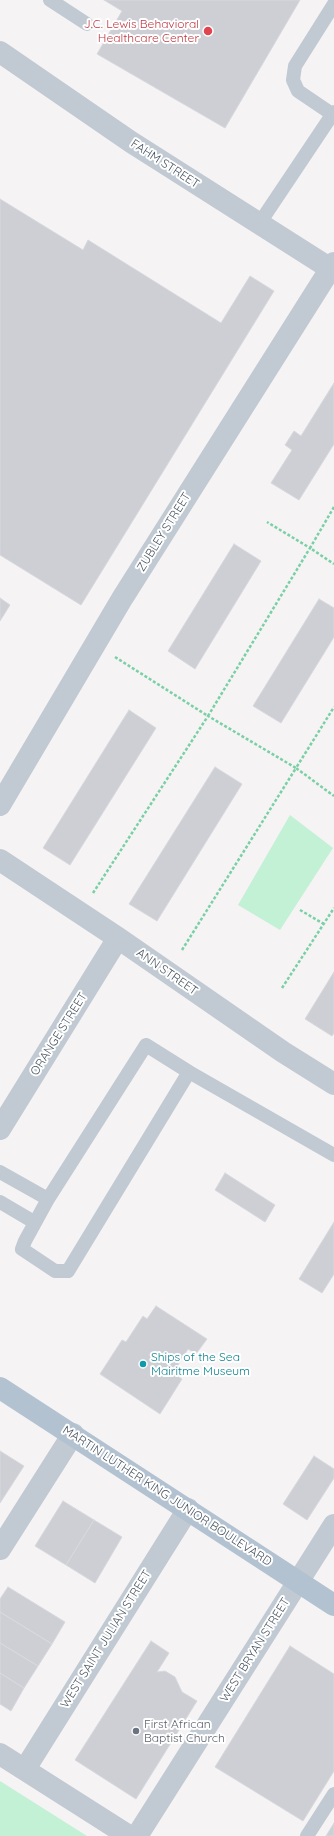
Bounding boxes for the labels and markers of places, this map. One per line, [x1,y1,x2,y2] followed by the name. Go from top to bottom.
[84,17,199,45] place label: J.C. Lewis Behavioral Healthcare Center
[202,25,214,37] marker: J.C. Lewis Behavioral Healthcare Center
[151,1350,250,1378] place label: Ships of the Sea Mairitme Museum
[138,1359,148,1369] marker: Ships of the Sea Mairitme Museum
[144,1717,225,1745] place label: First African Baptist Church
[131,1726,141,1736] marker: First African Baptist Church

